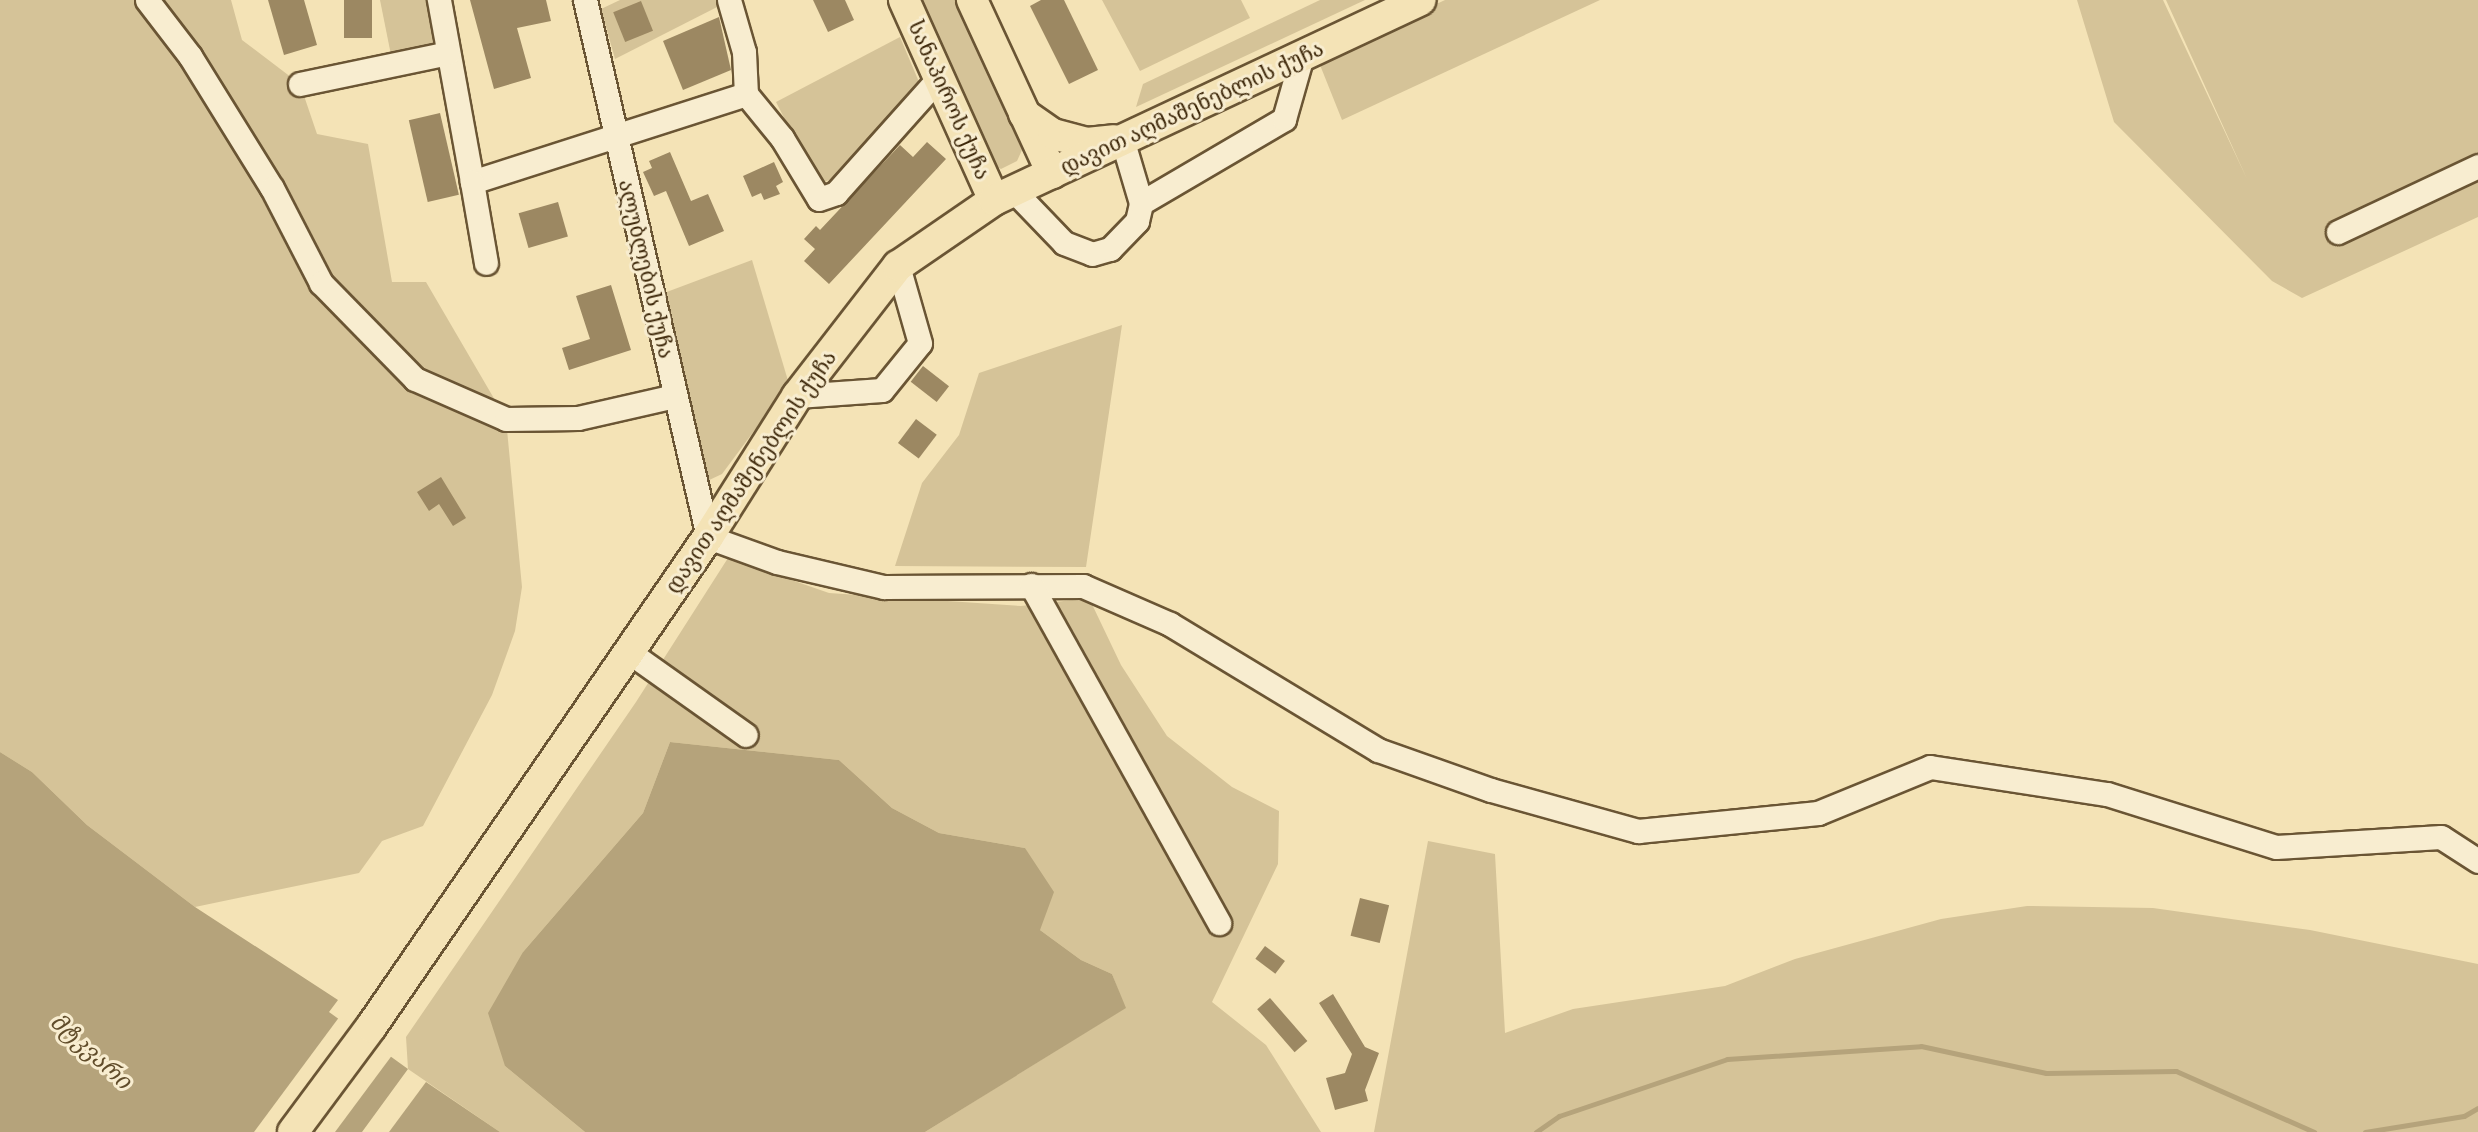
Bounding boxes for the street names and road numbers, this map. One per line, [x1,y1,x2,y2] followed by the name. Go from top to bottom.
[903,17,995,183] street label: სანაპიროს ქუჩა
[1056,36,1328,180] street label: დავით აღმაშენებლის ქუჩა
[613,177,679,361] street label: ალუბლების ქუჩა
[660,346,842,598] street label: დავით აღმაშენებლის ქუჩა

